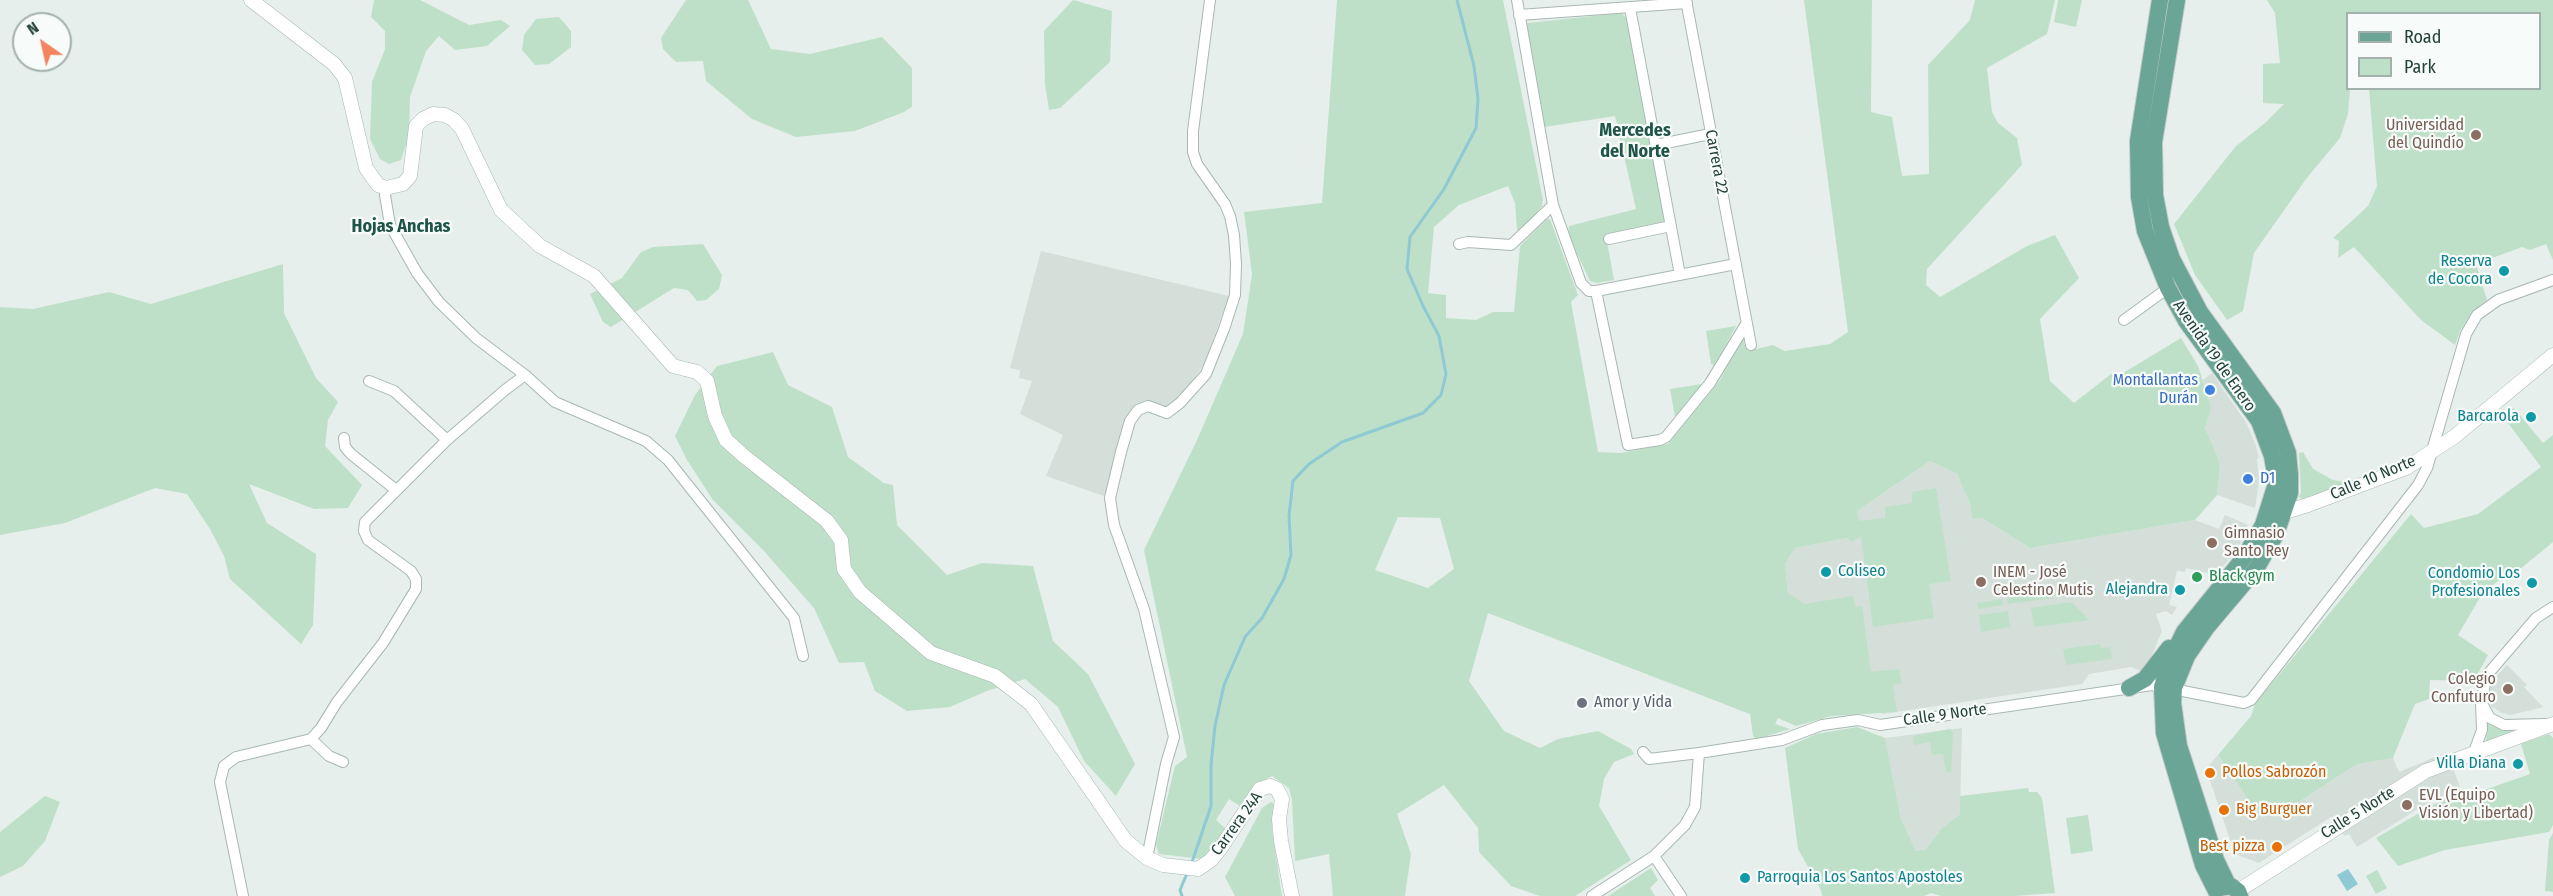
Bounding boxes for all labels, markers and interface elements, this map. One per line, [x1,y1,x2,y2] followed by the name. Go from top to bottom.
[12,12,72,72] north arrow
[2346,12,2541,90] legend
[23,18,42,39] text: N
[2404,26,2441,48] text: Road
[2404,56,2436,78] text: Park
[2386,116,2464,154] place label: Universidad del Quindío
[1599,120,1671,162] district label: Mercedes del Norte
[1700,128,1732,196] street label: Carrera 22
[2469,128,2483,142] marker: Universidad del Quindío
[352,216,450,238] district label: Hojas Anchas
[2428,252,2492,290] place label: Reserva de Cocora
[2497,264,2511,278] marker: Reserva de Cocora
[2168,297,2260,415] street label: Avenida 19 de Enero
[2113,371,2198,409] place label: Montallantas Durán
[2203,383,2217,397] marker: Montallantas Durán
[2457,407,2519,427] place label: Barcarola
[2524,410,2538,424] marker: Barcarola
[2328,451,2418,505] street label: Calle 10 Norte
[2260,469,2275,489] place label: D1
[2241,472,2255,486] marker: D1
[2224,524,2289,562] place label: Gimnasio Santo Rey
[2205,536,2219,550] marker: Gimnasio Santo Rey
[1838,562,1886,582] place label: Coliseo
[1993,563,2093,601] place label: INEM - José Celestino Mutis
[2428,564,2520,602] place label: Condomio Los Profesionales
[1819,565,1833,579] marker: Coliseo
[2209,567,2275,587] place label: Black gym
[2190,570,2204,584] marker: Black gym
[1974,575,1988,589] marker: INEM - José Celestino Mutis
[2525,576,2539,590] marker: Condomio Los Profesionales
[2106,580,2168,600] place label: Alejandra
[2173,583,2187,597] marker: Alejandra
[2431,670,2496,708] place label: Colegio Confuturo
[2501,682,2515,696] marker: Colegio Confuturo
[1594,693,1672,713] place label: Amor y Vida
[1575,696,1589,710] marker: Amor y Vida
[1902,700,1988,730] street label: Calle 9 Norte
[2436,754,2506,774] place label: Villa Diana
[2511,757,2525,771] marker: Villa Diana
[2222,763,2326,783] place label: Pollos Sabrozón
[2203,766,2217,780] marker: Pollos Sabrozón
[2318,783,2398,843] street label: Calle 5 Norte
[2419,786,2533,824] place label: EVL (Equipo Visión y Libertad)
[1207,788,1267,860] street label: Carrera 24A
[2400,798,2414,812] marker: EVL (Equipo Visión y Libertad)
[2236,800,2312,820] place label: Big Burguer
[2217,803,2231,817] marker: Big Burguer
[2200,837,2265,857] place label: Best pizza
[2270,840,2284,854] marker: Best pizza
[1757,868,1963,888] place label: Parroquia Los Santos Apostoles
[1738,871,1752,885] marker: Parroquia Los Santos Apostoles

